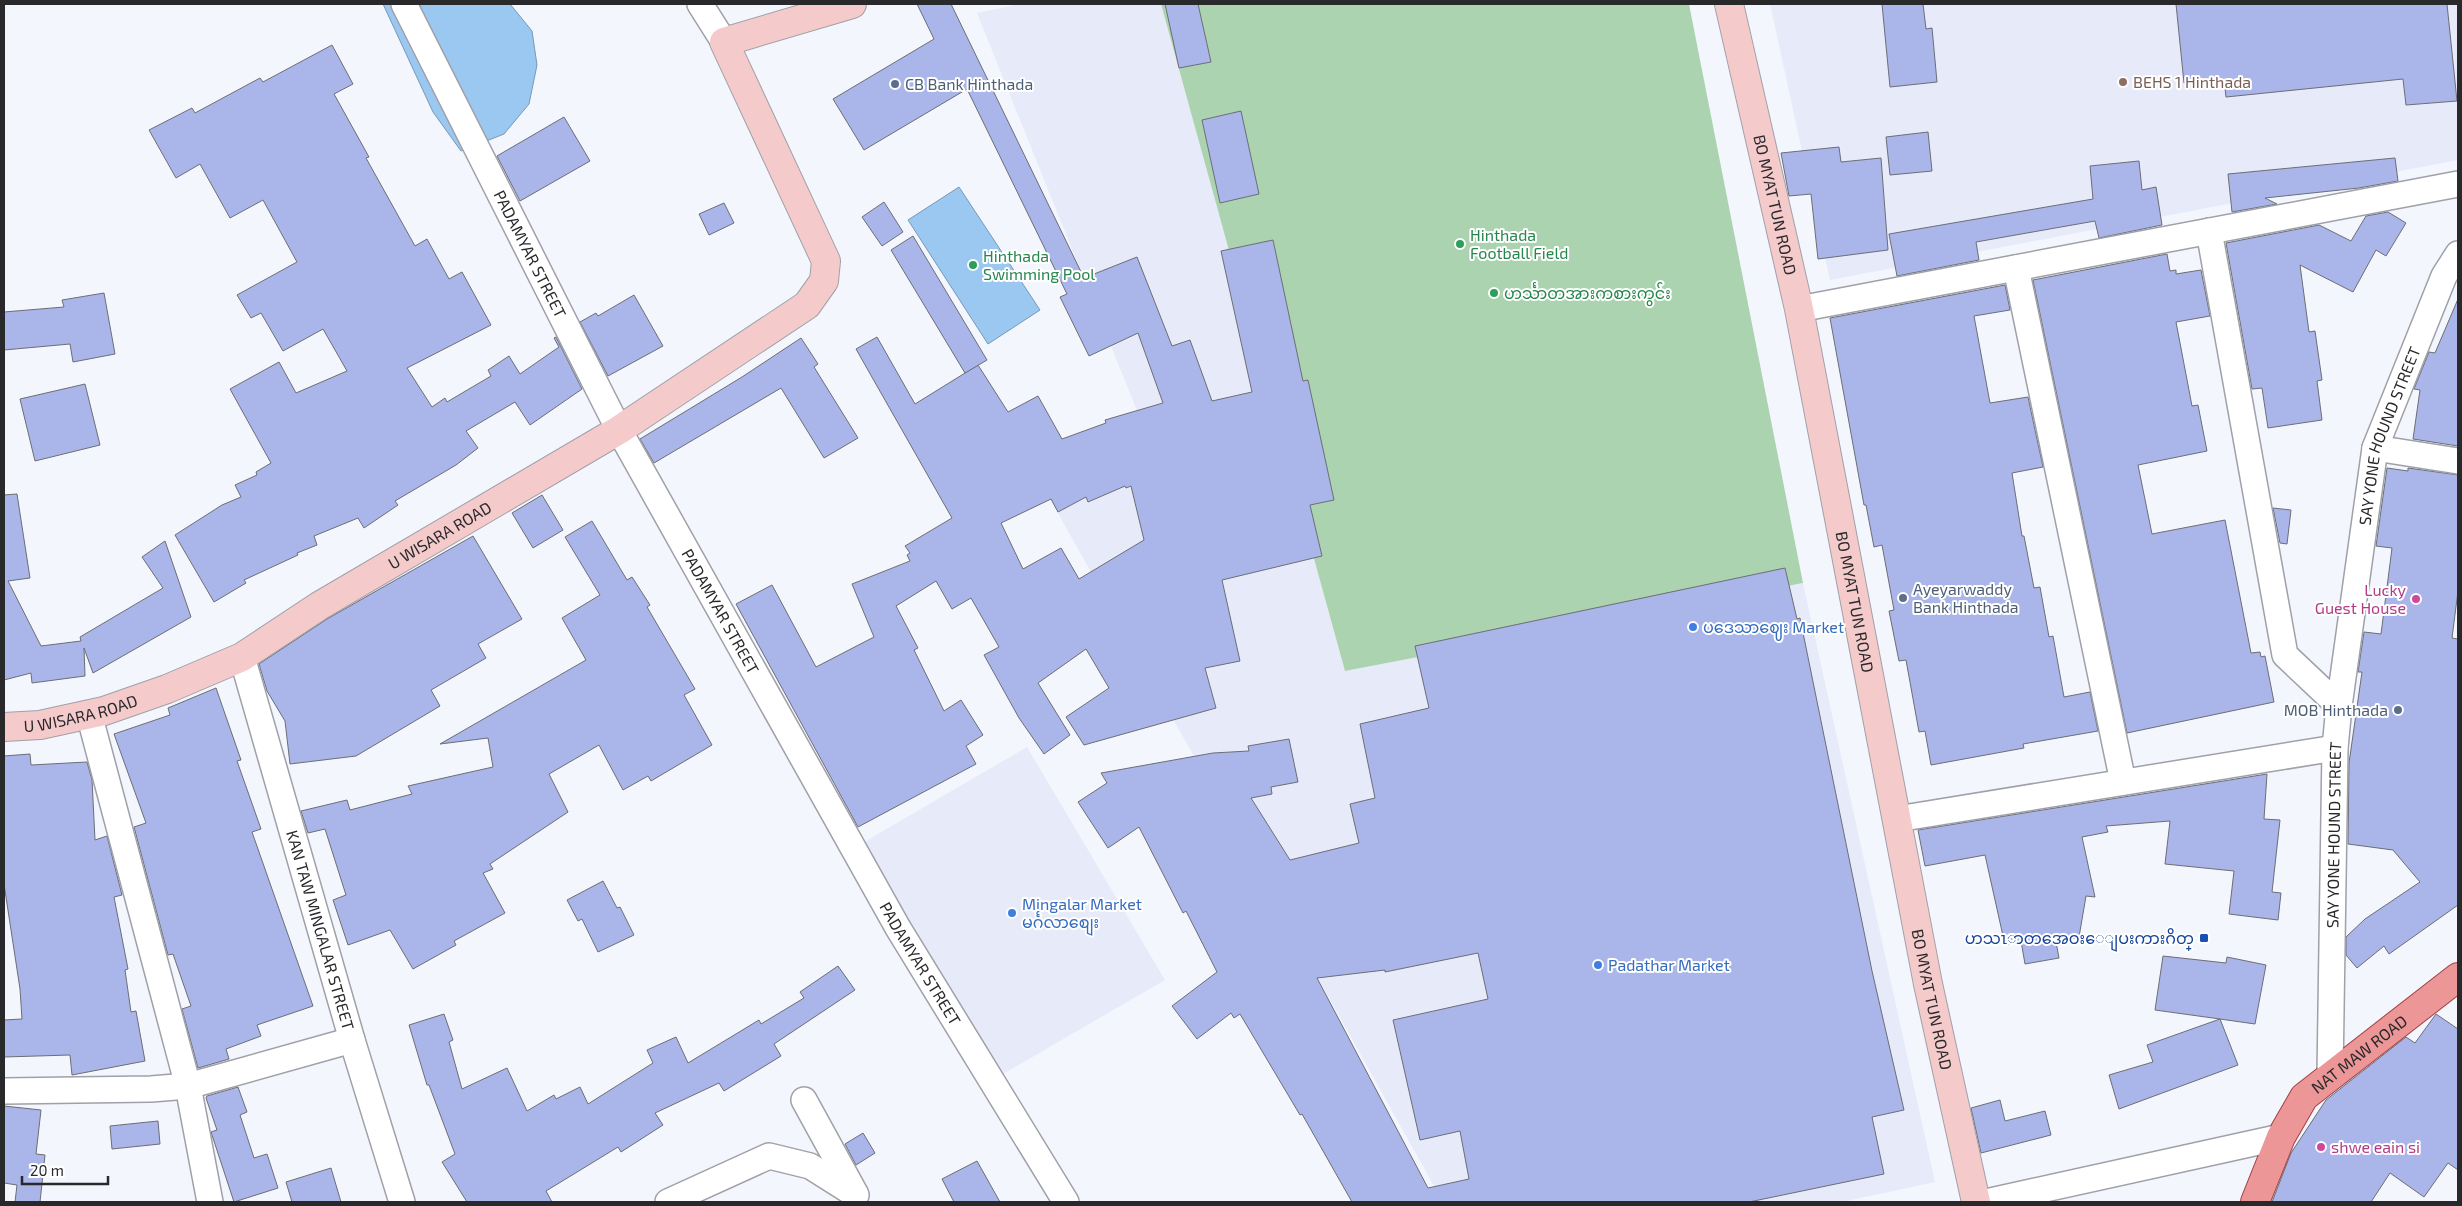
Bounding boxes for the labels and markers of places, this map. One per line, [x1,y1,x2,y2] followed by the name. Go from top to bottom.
[2133,72,2251,91] place label: BEHS 1 Hinthada
[905,74,1033,93] place label: CB Bank Hinthada
[2117,76,2129,88] marker: BEHS 1 Hinthada
[889,78,901,90] marker: CB Bank Hinthada
[1470,225,1568,262] place label: Hinthada Football Field
[1454,238,1466,250] marker: Hinthada Football Field
[983,246,1095,283] place label: Hinthada Swimming Pool
[967,259,979,271] marker: Hinthada Swimming Pool
[1504,282,1671,307] place label: ဟင်္သာတအားကစားကွင်း
[1488,287,1500,299] marker: ဟင်္သာတအားကစားကွင်း
[1913,579,2019,616] place label: Ayeyarwaddy Bank Hinthada
[2315,580,2407,617] place label: Lucky Guest House
[1897,592,1909,604] marker: Ayeyarwaddy Bank Hinthada
[2410,593,2422,605] marker: Lucky Guest House
[1703,617,1844,641] place label: ပဒေသာဈေး Market
[1687,621,1699,633] marker: ပဒေသာဈေး Market
[2284,700,2388,719] place label: MOB Hinthada
[2392,704,2404,716] marker: MOB Hinthada
[1022,894,1142,936] place label: Mingalar Market မင်္ဂလာစျေး
[1006,907,1018,919] marker: Mingalar Market မင်္ဂလာစျေး
[1965,928,2194,952] place label: ဟသၤာတအေဝးေျပးကားဂိတ္
[2198,932,2210,944] marker: ဟသၤာတအေဝးေျပးကားဂိတ္
[1608,955,1730,974] place label: Padathar Market
[1592,959,1604,971] marker: Padathar Market
[2331,1137,2420,1156] place label: shwe eain si
[2315,1141,2327,1153] marker: shwe eain si

